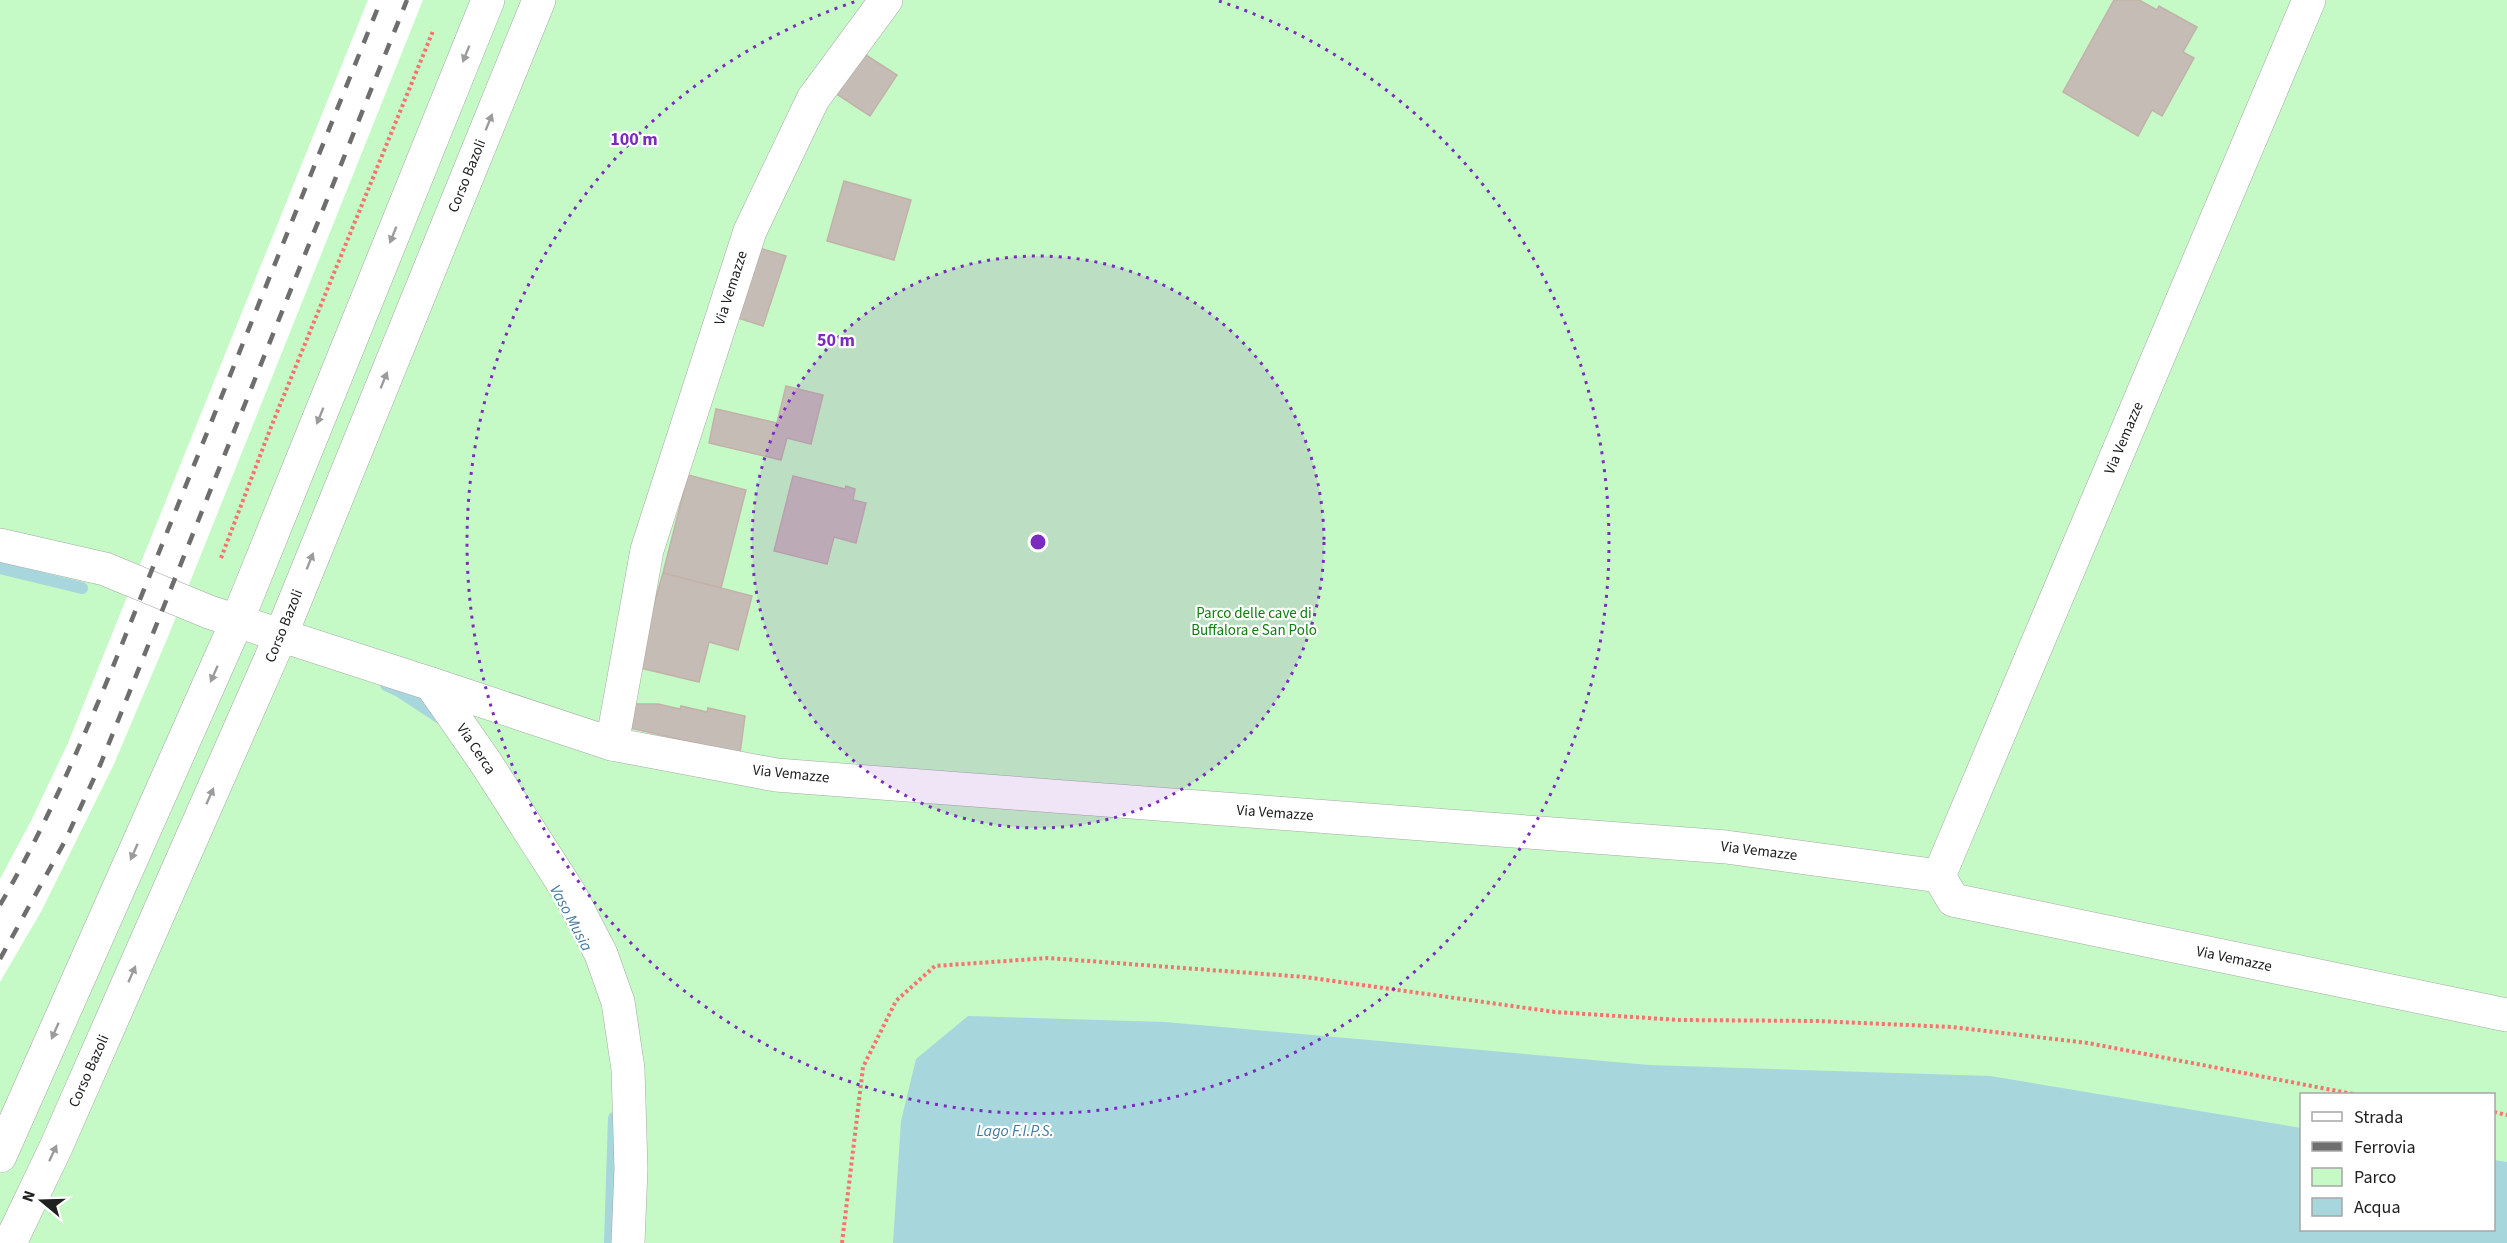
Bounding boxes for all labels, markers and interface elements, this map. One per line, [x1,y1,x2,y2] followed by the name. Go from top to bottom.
[461,46,471,64] one-way arrow
[485,113,494,131] one-way arrow
[610,127,658,152] text: 100 m
[443,136,491,216] street label: Corso Bazoli
[388,226,397,244] one-way arrow
[709,248,753,328] street label: Via Vemazze
[817,328,855,353] text: 50 m
[379,371,389,389] one-way arrow
[2099,398,2149,478] street label: Via Vemazze
[315,407,324,425] one-way arrow
[1028,532,1048,552] centre of rings
[306,552,315,570] one-way arrow
[260,586,308,666] street label: Corso Bazoli
[1191,603,1317,641] park label: Parco delle cave di Buffalora e San Polo
[209,666,218,683] one-way arrow
[451,719,501,779] street label: Via Cerca
[752,760,830,788] street label: Via Vemazze
[206,787,215,804] one-way arrow
[1236,800,1314,826] street label: Via Vemazze
[1720,836,1798,866] street label: Via Vemazze
[130,844,139,861] one-way arrow
[544,881,598,955] water label: Vaso Musia
[2194,941,2274,977] street label: Via Vemazze
[127,965,137,983] one-way arrow
[51,1022,60,1039] one-way arrow
[64,1031,114,1111] street label: Corso Bazoli
[2300,1093,2495,1231] legend
[2354,1105,2403,1130] text: Strada
[976,1120,1054,1142] water label: Lago F.I.P.S.
[2354,1135,2415,1160] text: Ferrovia
[49,1144,58,1161] one-way arrow
[2354,1165,2396,1190] text: Parco
[12,1171,72,1231] north arrow
[17,1188,41,1205] text: N
[2354,1195,2400,1220] text: Acqua

